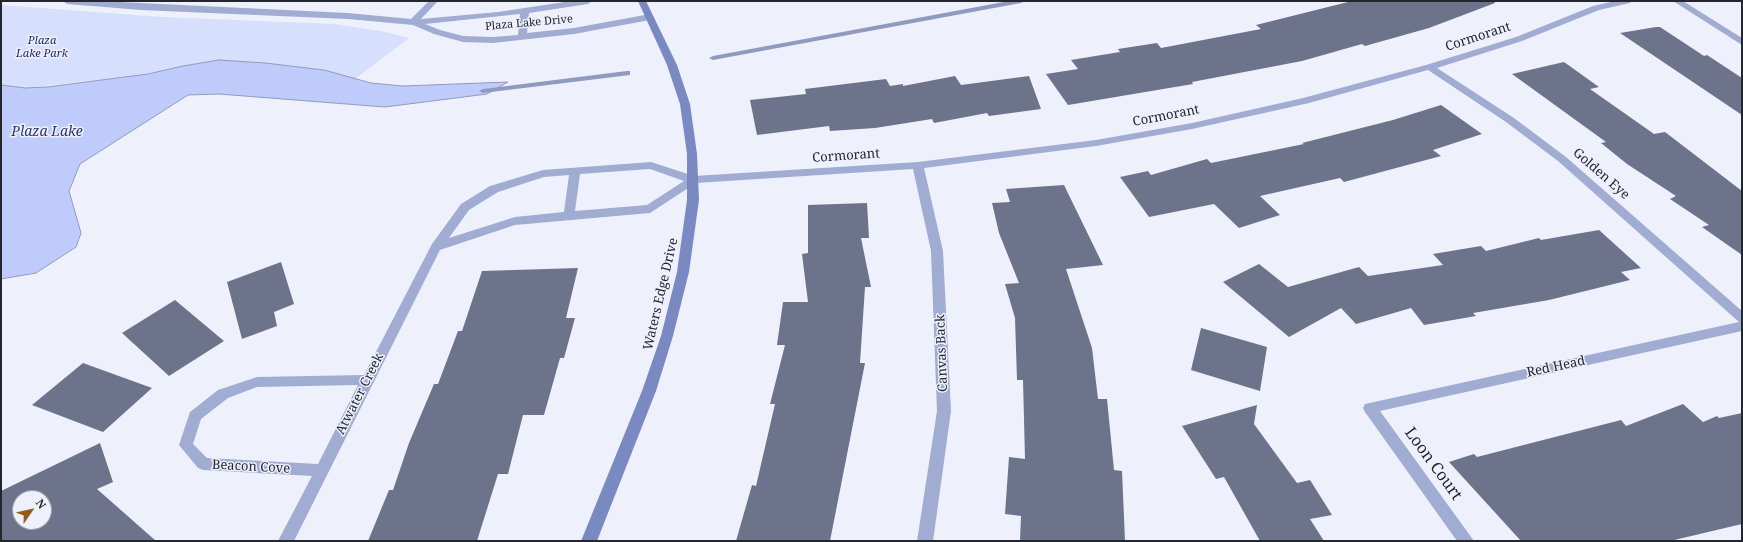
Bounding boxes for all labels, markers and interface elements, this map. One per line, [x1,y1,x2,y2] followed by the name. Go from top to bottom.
[485,13,573,33] street label: Plaza Lake Drive
[1443,19,1513,55] street label: Cormorant
[16,34,68,60] park label: Plaza Lake Park
[1131,102,1201,130] street label: Cormorant
[11,124,83,140] water label: Plaza Lake
[1570,145,1632,203] street label: Golden Eye
[812,146,880,166] street label: Cormorant
[641,236,681,352] street label: Waters Edge Drive
[933,314,951,392] street label: Canvas Back
[333,351,387,437] street label: Atwater Creek
[1525,353,1587,381] street label: Red Head
[1400,424,1466,504] street label: Loon Court
[211,457,291,477] street label: Beacon Cove
[12,490,52,530] north arrow
[33,496,50,511] text: N

